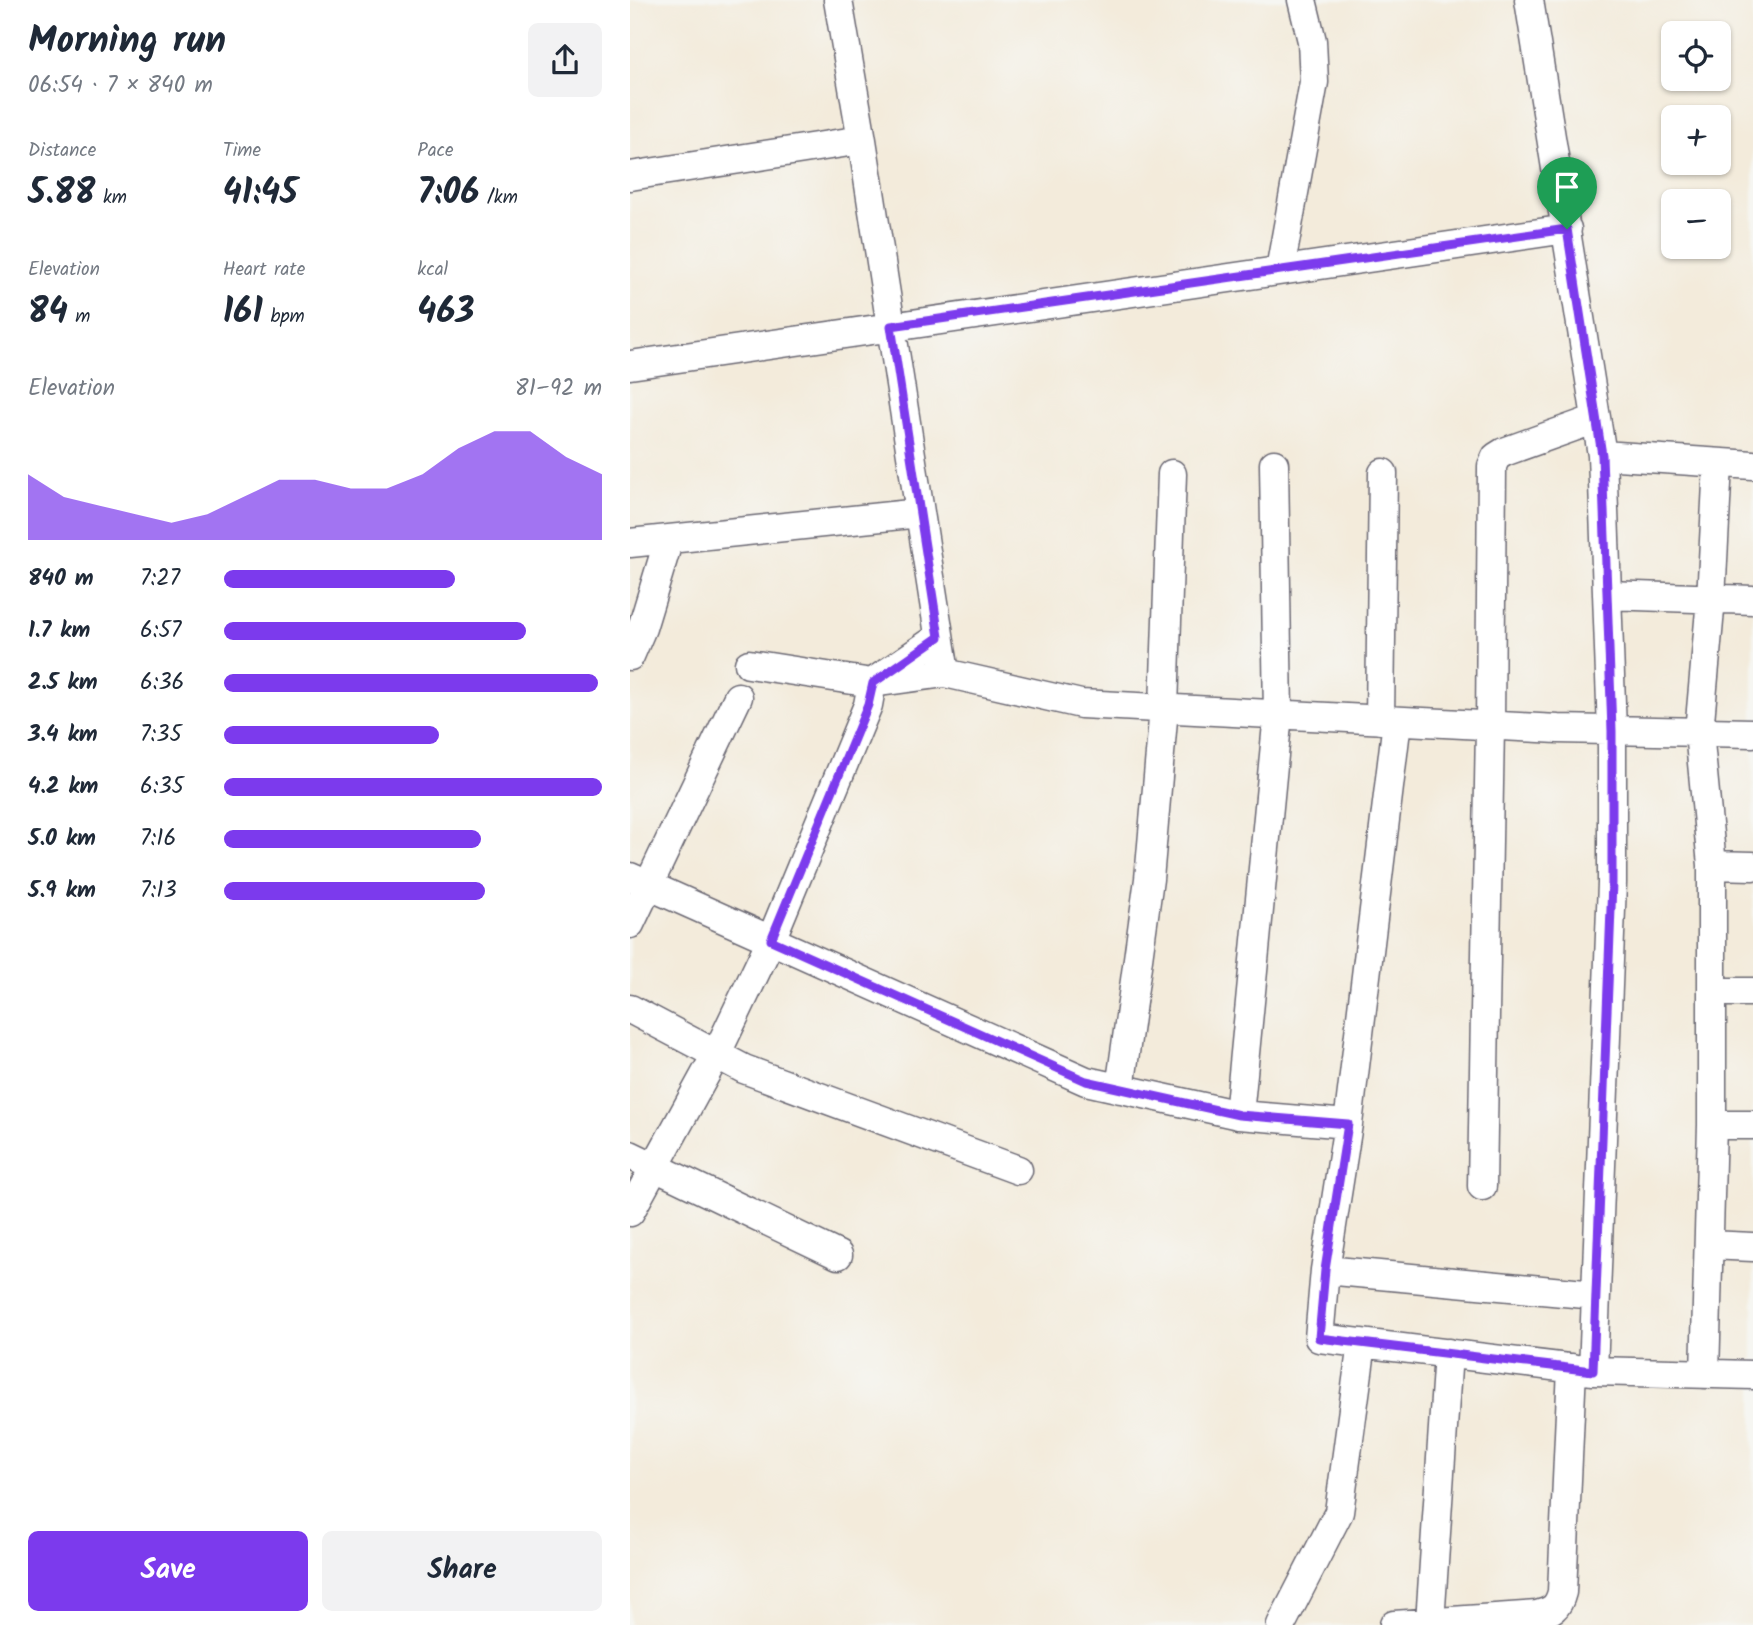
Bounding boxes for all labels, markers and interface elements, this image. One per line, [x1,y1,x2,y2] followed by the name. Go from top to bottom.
[28,12,226,72] text: Morning run
[1661,21,1731,259] map controls
[1661,21,1731,91] button: locate
[528,23,602,97] button: share
[28,68,213,104] text: 06:54 · 7 × 840 m
[1661,105,1731,175] button: +
[28,136,96,166] text: Distance
[223,136,261,166] text: Time
[417,136,454,166] text: Pace
[1537,157,1597,229] pin
[28,166,95,222] text: 5.88
[223,166,298,222] text: 41:45
[417,166,479,222] text: 7:06
[1548,168,1586,206] icon: arrive
[95,183,127,213] text: km
[479,183,518,213] text: /km
[1661,189,1731,259] button: −
[28,255,100,285] text: Elevation
[223,255,305,285] text: Heart rate
[417,255,448,285] text: kcal
[28,285,68,341] text: 84
[223,285,263,341] text: 161
[417,285,475,341] text: 463
[68,302,90,332] text: m
[263,302,305,332] text: bpm
[28,371,115,407] text: Elevation
[515,371,602,407] text: 81–92 m
[28,561,94,597] text: 840 m
[140,561,180,597] text: 7:27
[28,613,90,649] text: 1.7 km
[140,613,181,649] text: 6:57
[28,665,98,701] text: 2.5 km
[140,665,184,701] text: 6:36
[28,717,98,753] text: 3.4 km
[140,717,182,753] text: 7:35
[28,769,98,805] text: 4.2 km
[140,769,184,805] text: 6:35
[28,821,96,857] text: 5.0 km
[140,821,176,857] text: 7:16
[28,873,96,909] text: 5.9 km
[140,873,177,909] text: 7:13
[28,1531,308,1611] button: Save
[322,1531,602,1611] button: Share

